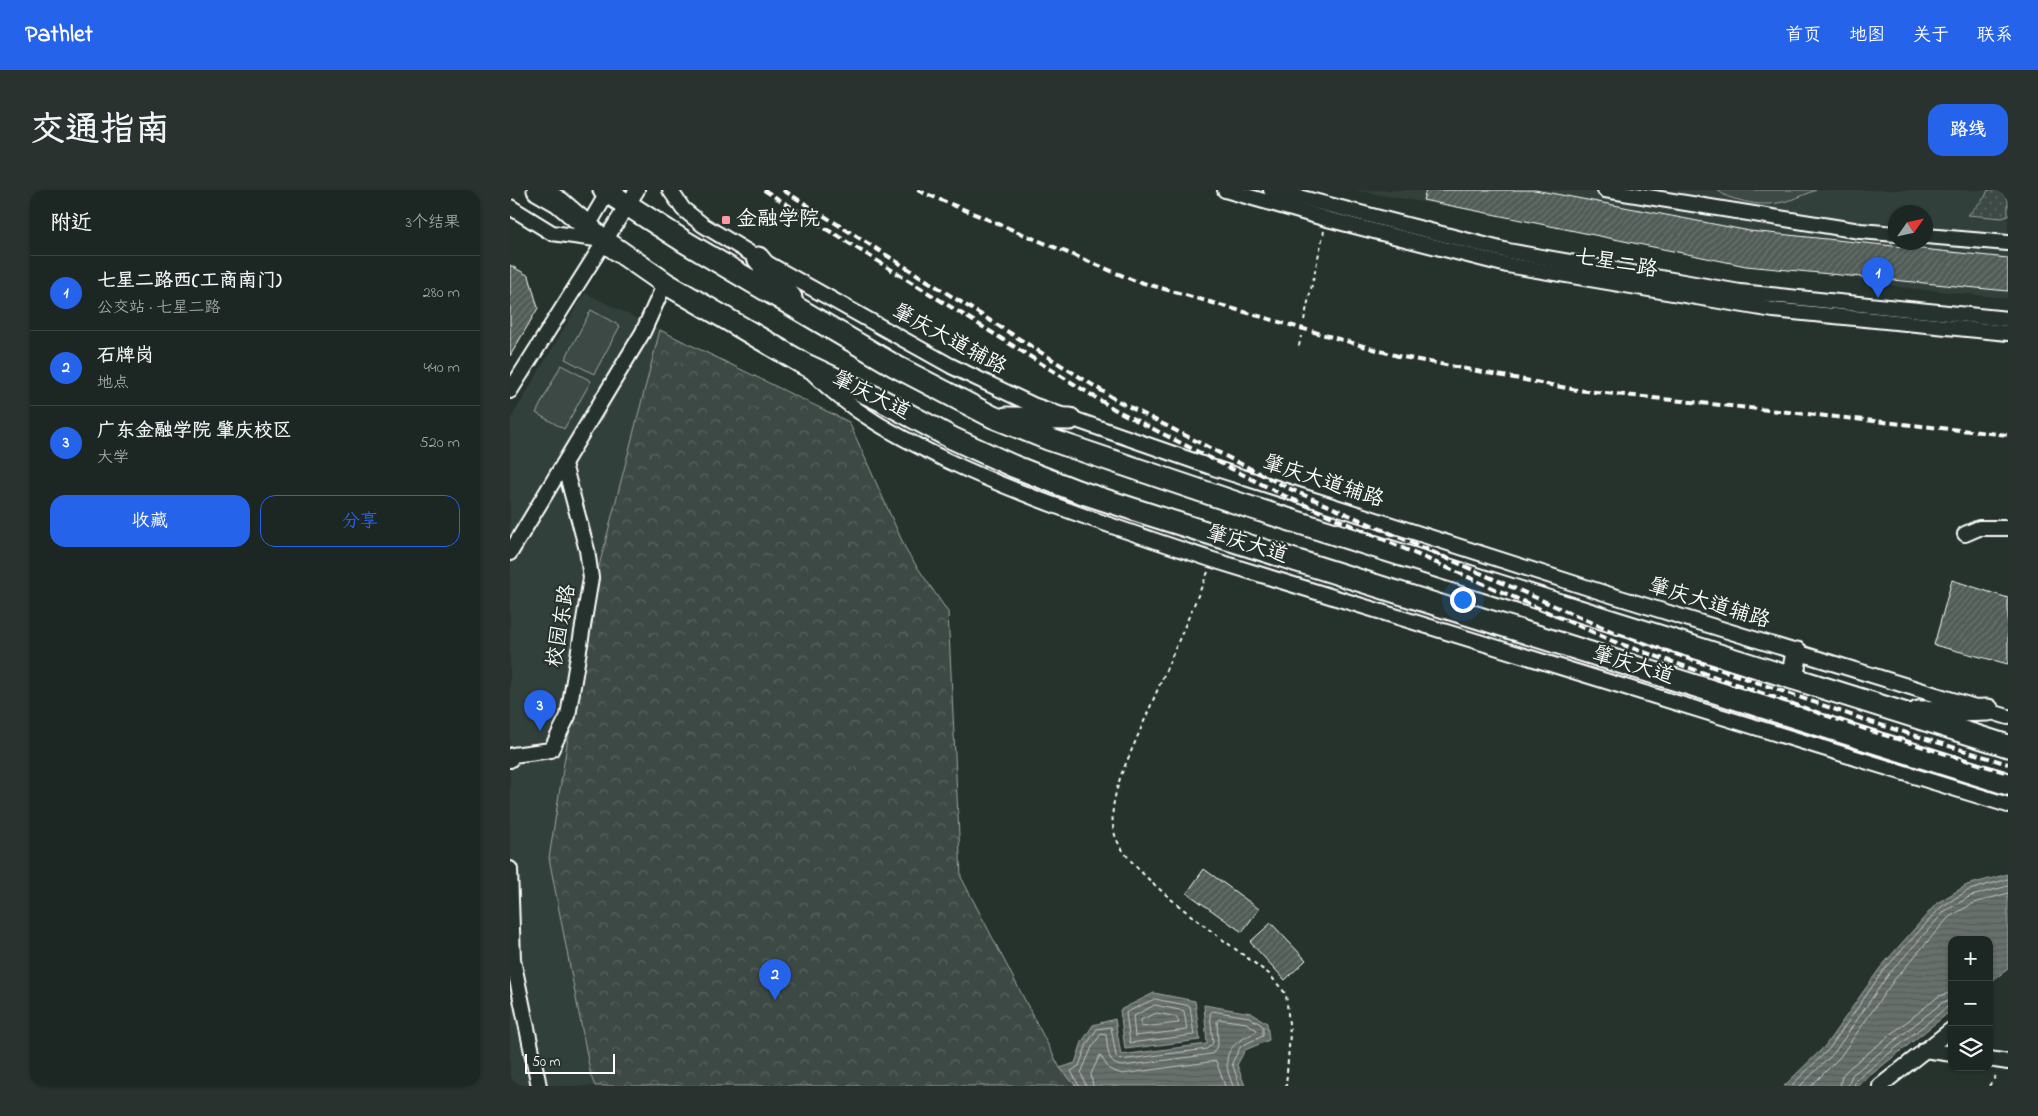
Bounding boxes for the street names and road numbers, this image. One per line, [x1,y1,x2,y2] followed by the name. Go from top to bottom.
[1572,242,1660,286] street label: 七星二路
[886,297,1012,383] street label: 肇庆大道辅路
[827,364,915,428] street label: 肇庆大道
[1258,448,1388,516] street label: 肇庆大道辅路
[1202,518,1292,572] street label: 肇庆大道
[1644,571,1774,637] street label: 肇庆大道辅路
[540,582,584,670] street label: 校园东路
[1588,639,1678,693] street label: 肇庆大道

